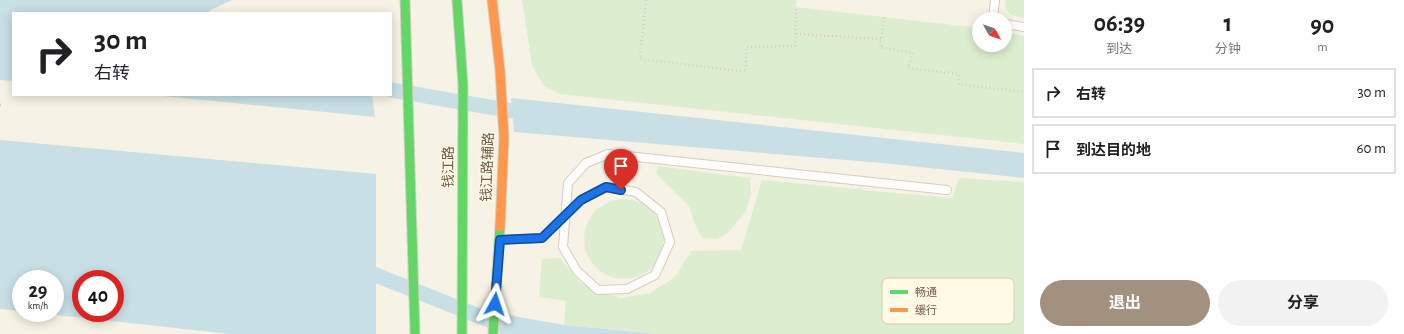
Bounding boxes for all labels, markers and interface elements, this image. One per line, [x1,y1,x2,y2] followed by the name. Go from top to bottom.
[972,12,1012,52] north arrow
[972,12,1012,52] map controls
[1094,12,1145,36] text: 06:39
[1223,12,1232,36] text: 1
[1310,14,1334,38] text: 90
[94,27,147,55] text: 30 m
[28,28,80,80] icon: right
[1317,41,1328,54] text: m
[1106,43,1132,56] text: 到达
[1215,43,1241,56] text: 分钟
[94,65,130,83] text: 右转
[1042,82,1064,104] icon: right
[1357,85,1386,100] text: 30 m
[1076,87,1106,102] text: 右转
[479,132,496,202] street label: 钱江路辅路
[1042,138,1064,160] icon: arrive
[1357,141,1386,156] text: 60 m
[1076,143,1151,158] text: 到达目的地
[441,146,456,188] street label: 钱江路
[604,149,638,190] pin
[610,155,632,177] icon: arrive
[72,270,124,322] speed limit sign: 40
[882,278,1014,324] legend
[1040,280,1210,326] button: 退出
[1218,280,1388,326] button: 分享
[28,281,48,301] text: 29
[474,283,516,325] position arrow
[915,286,937,298] text: 畅通
[28,301,48,311] text: km/h
[915,304,937,316] text: 缓行

